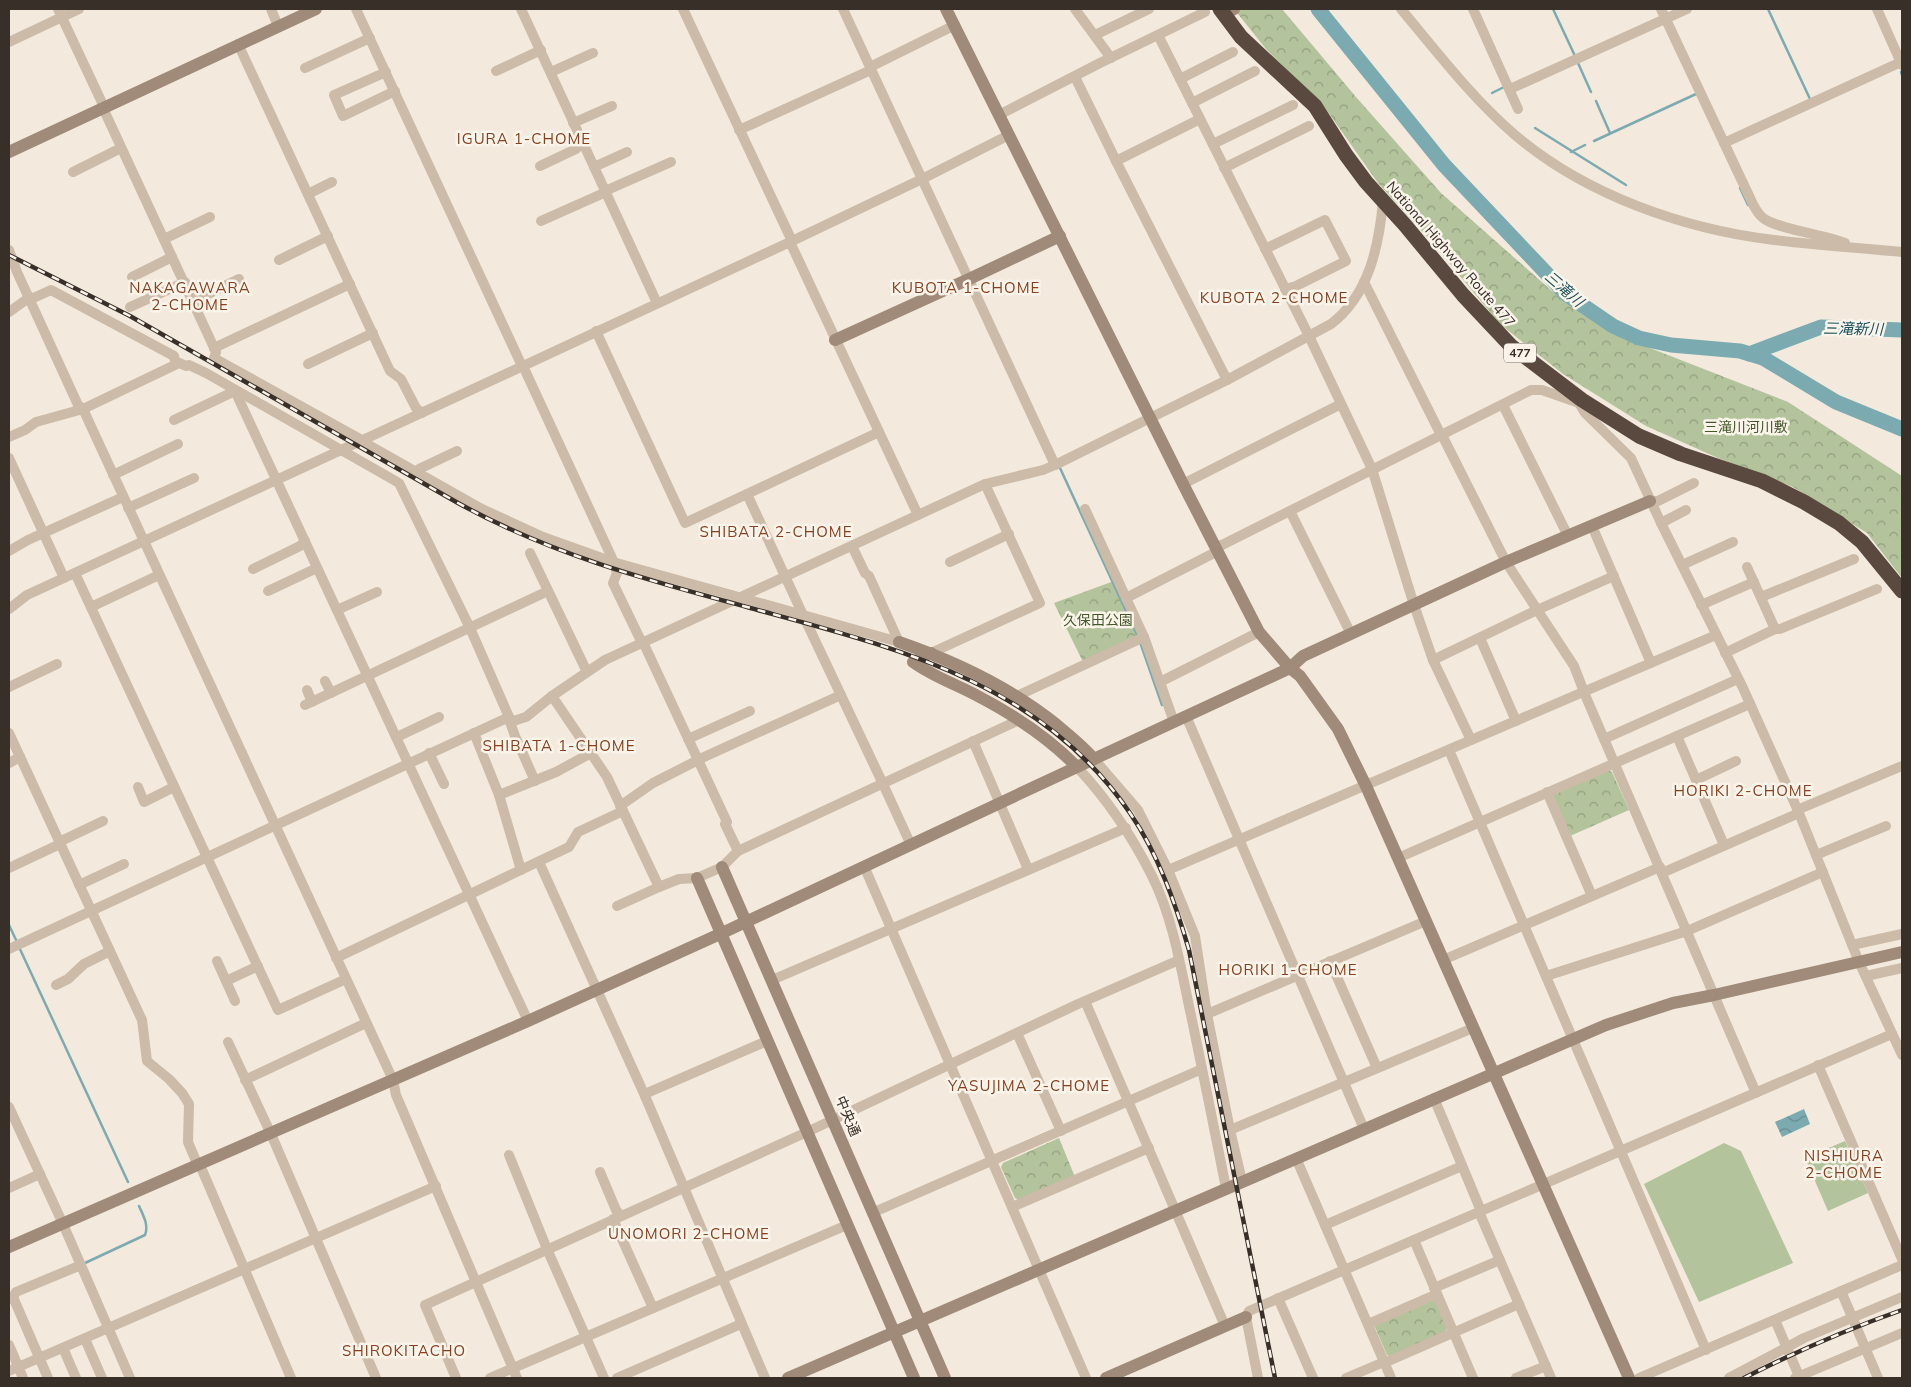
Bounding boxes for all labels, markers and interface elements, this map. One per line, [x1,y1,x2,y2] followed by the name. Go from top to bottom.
[457,129,591,148] district label: IGURA 1-CHOME
[1383,177,1519,331] street label: National Highway Route 477
[1541,267,1589,312] water label: 三滝川
[129,278,251,314] district label: NAKAGAWARA 2-CHOME
[892,278,1040,297] district label: KUBOTA 1-CHOME
[1200,288,1348,307] district label: KUBOTA 2-CHOME
[1823,318,1885,339] water label: 三滝新川
[1504,343,1536,362] road number: 477
[1704,418,1788,436] park label: 三滝川河川敷
[700,522,852,541] district label: SHIBATA 2-CHOME
[1063,611,1133,629] park label: 久保田公園
[483,736,635,755] district label: SHIBATA 1-CHOME
[1673,781,1813,800] district label: HORIKI 2-CHOME
[1218,960,1358,979] district label: HORIKI 1-CHOME
[947,1076,1110,1095] district label: YASUJIMA 2-CHOME
[832,1093,864,1139] street label: 中央通
[1804,1146,1884,1182] district label: NISHIURA 2-CHOME
[608,1224,770,1243] district label: UNOMORI 2-CHOME
[342,1341,466,1360] district label: SHIROKITACHO

